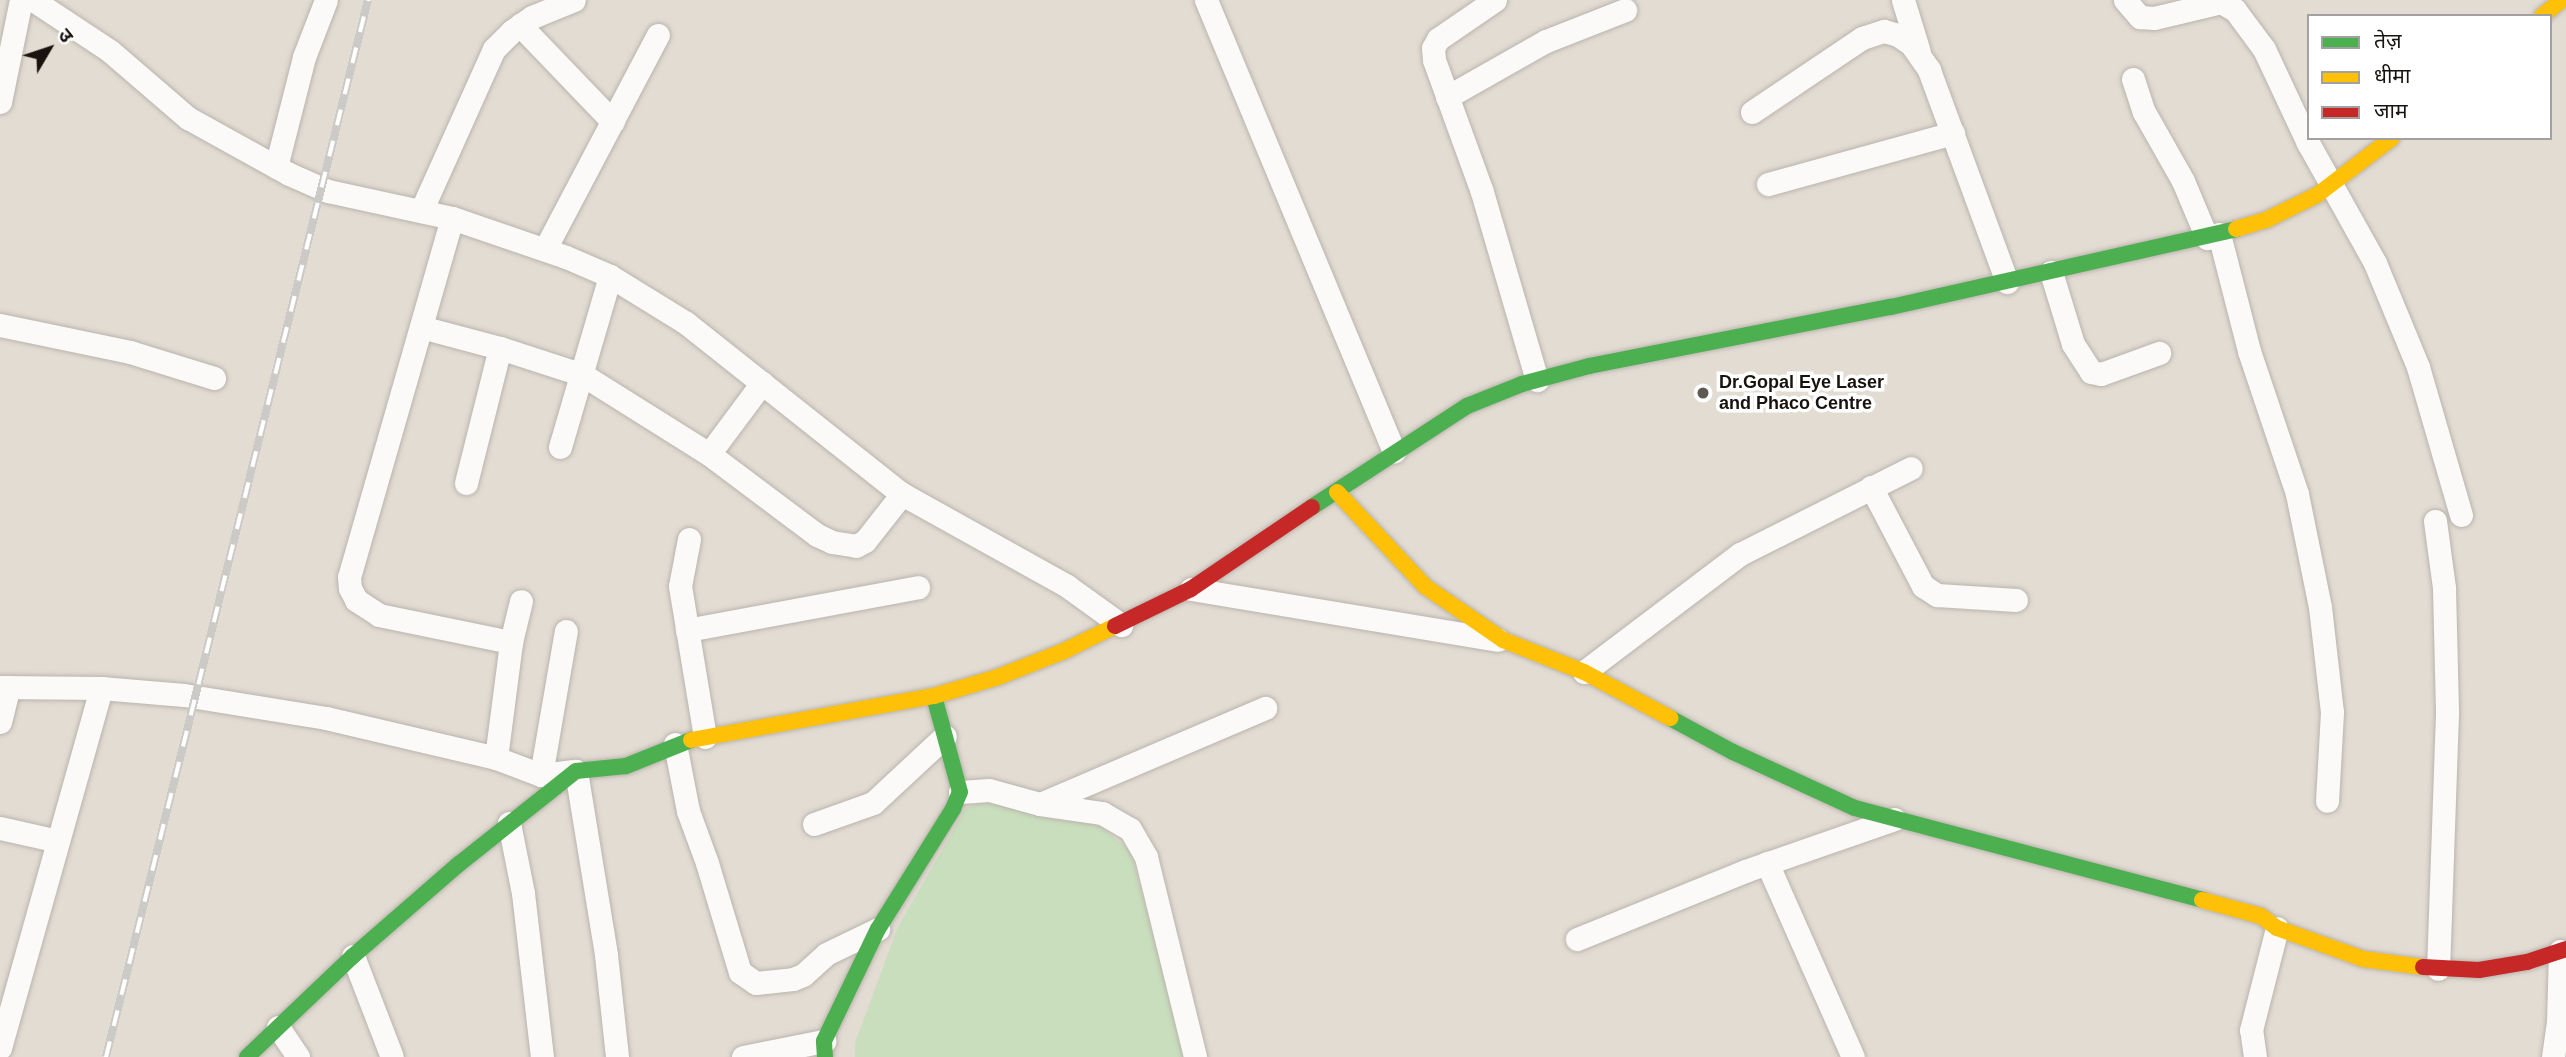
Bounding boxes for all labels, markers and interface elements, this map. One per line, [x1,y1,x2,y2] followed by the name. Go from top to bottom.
[14,14,84,84] north arrow
[2307,14,2552,140] legend
[54,25,77,46] text: उ
[2374,29,2402,52] text: तेज़
[2374,64,2410,87] text: धीमा
[2374,99,2408,122] text: जाम
[1719,372,1884,414] place label: Dr.Gopal Eye Laser and Phaco Centre
[1693,383,1713,403] marker: Dr.Gopal Eye Laser and Phaco Centre

